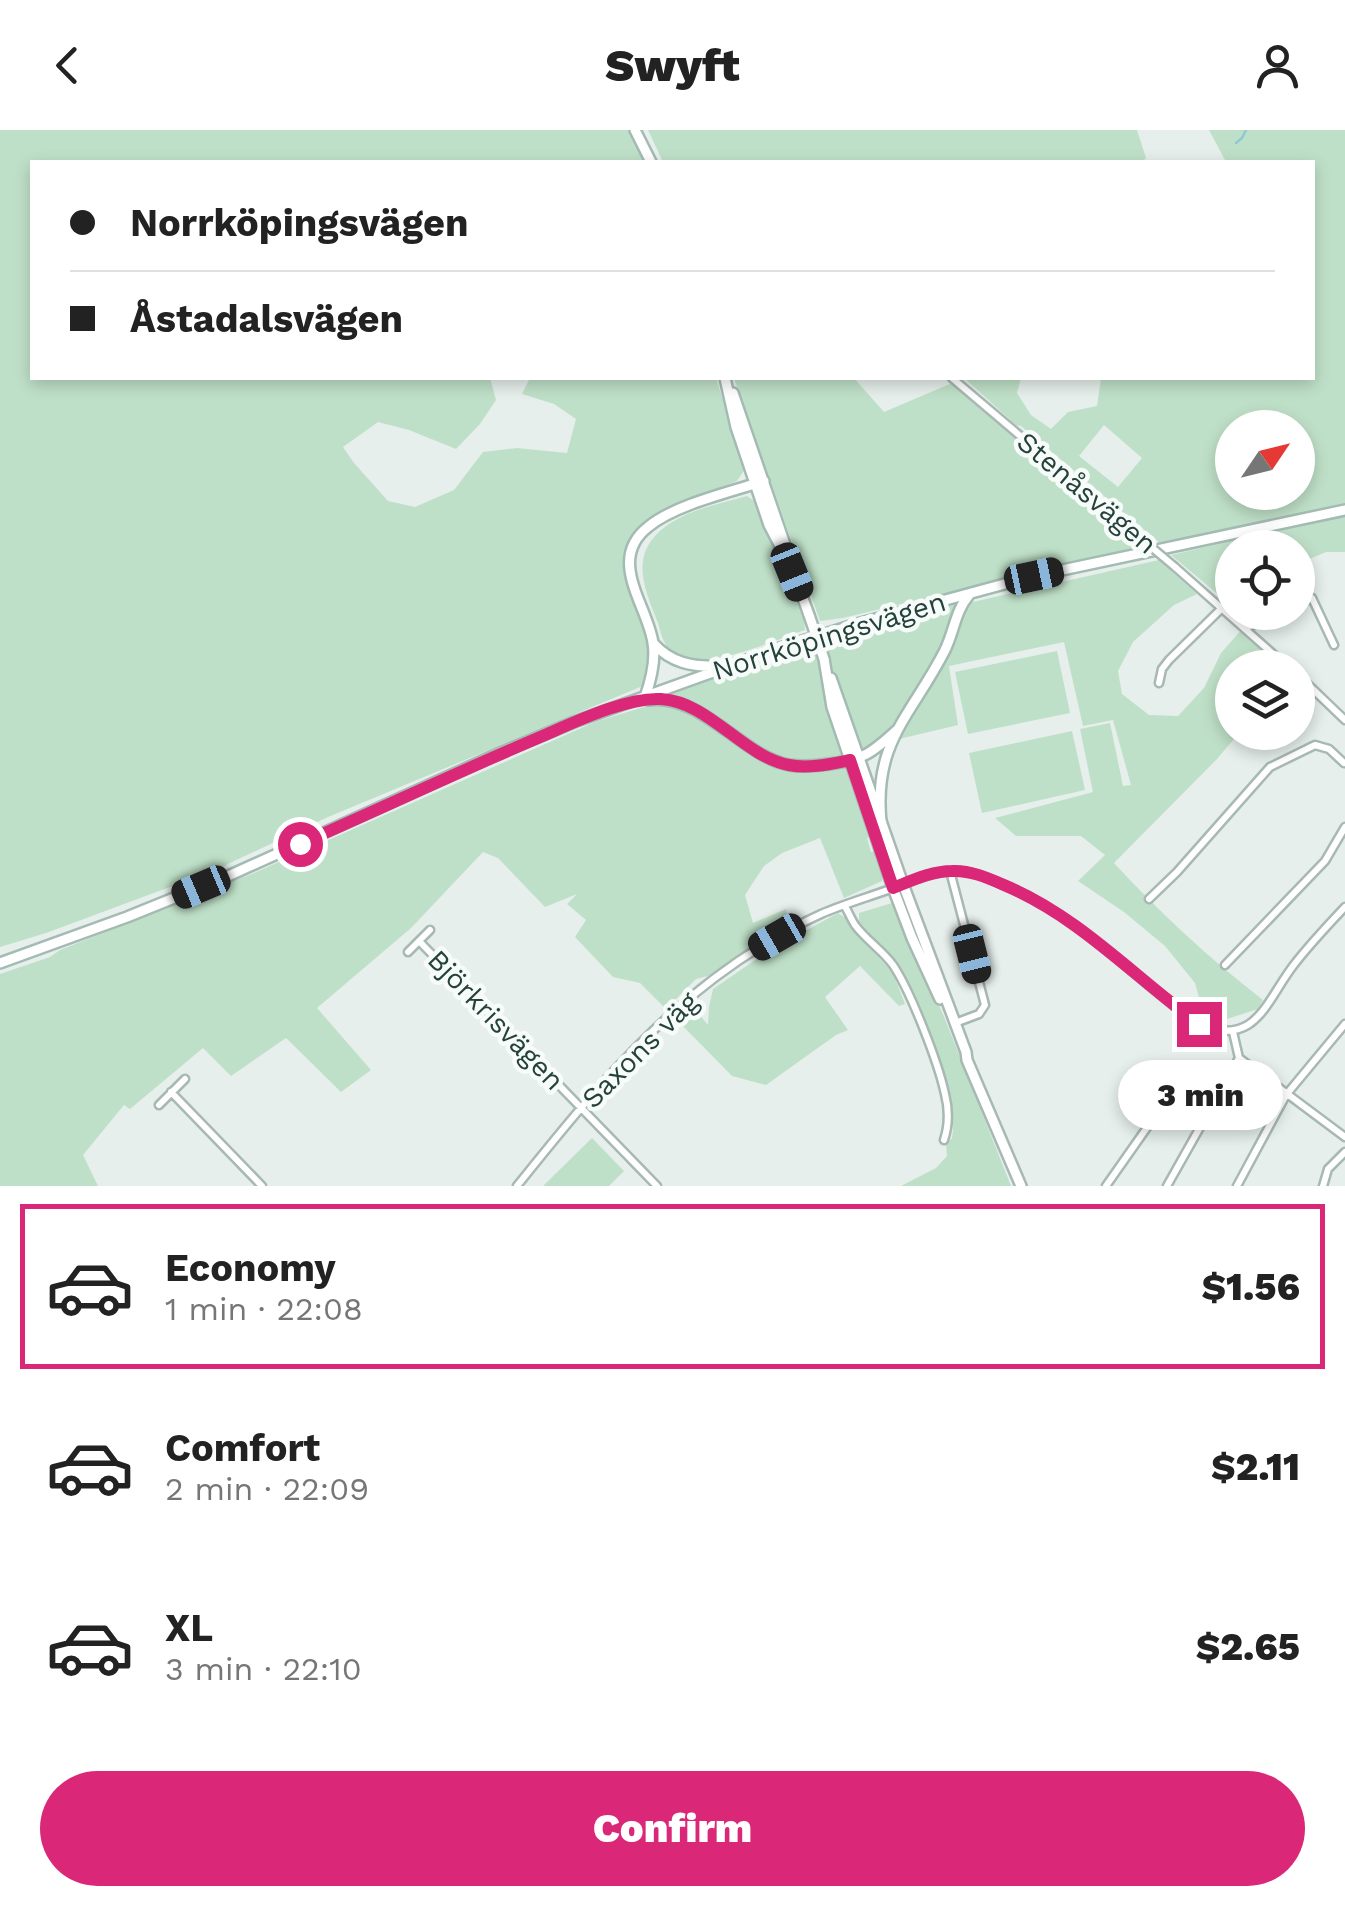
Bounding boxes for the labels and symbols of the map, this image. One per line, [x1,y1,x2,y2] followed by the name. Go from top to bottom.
[1215,410,1315,510] north arrow
[1011,425,1163,561] street label: Stenåsvägen
[767,539,817,605] car
[1002,555,1066,597] car
[708,585,950,687] street label: Norrköpingsvägen
[278,822,323,867] route start
[168,861,234,913] car
[744,909,810,965] car
[950,921,994,987] car
[421,943,571,1097] street label: Björkrisvägen
[575,985,705,1115] street label: Saxons väg
[1177,1002,1222,1047] route end
[1116,1059,1282,1129] callout: 3 min

